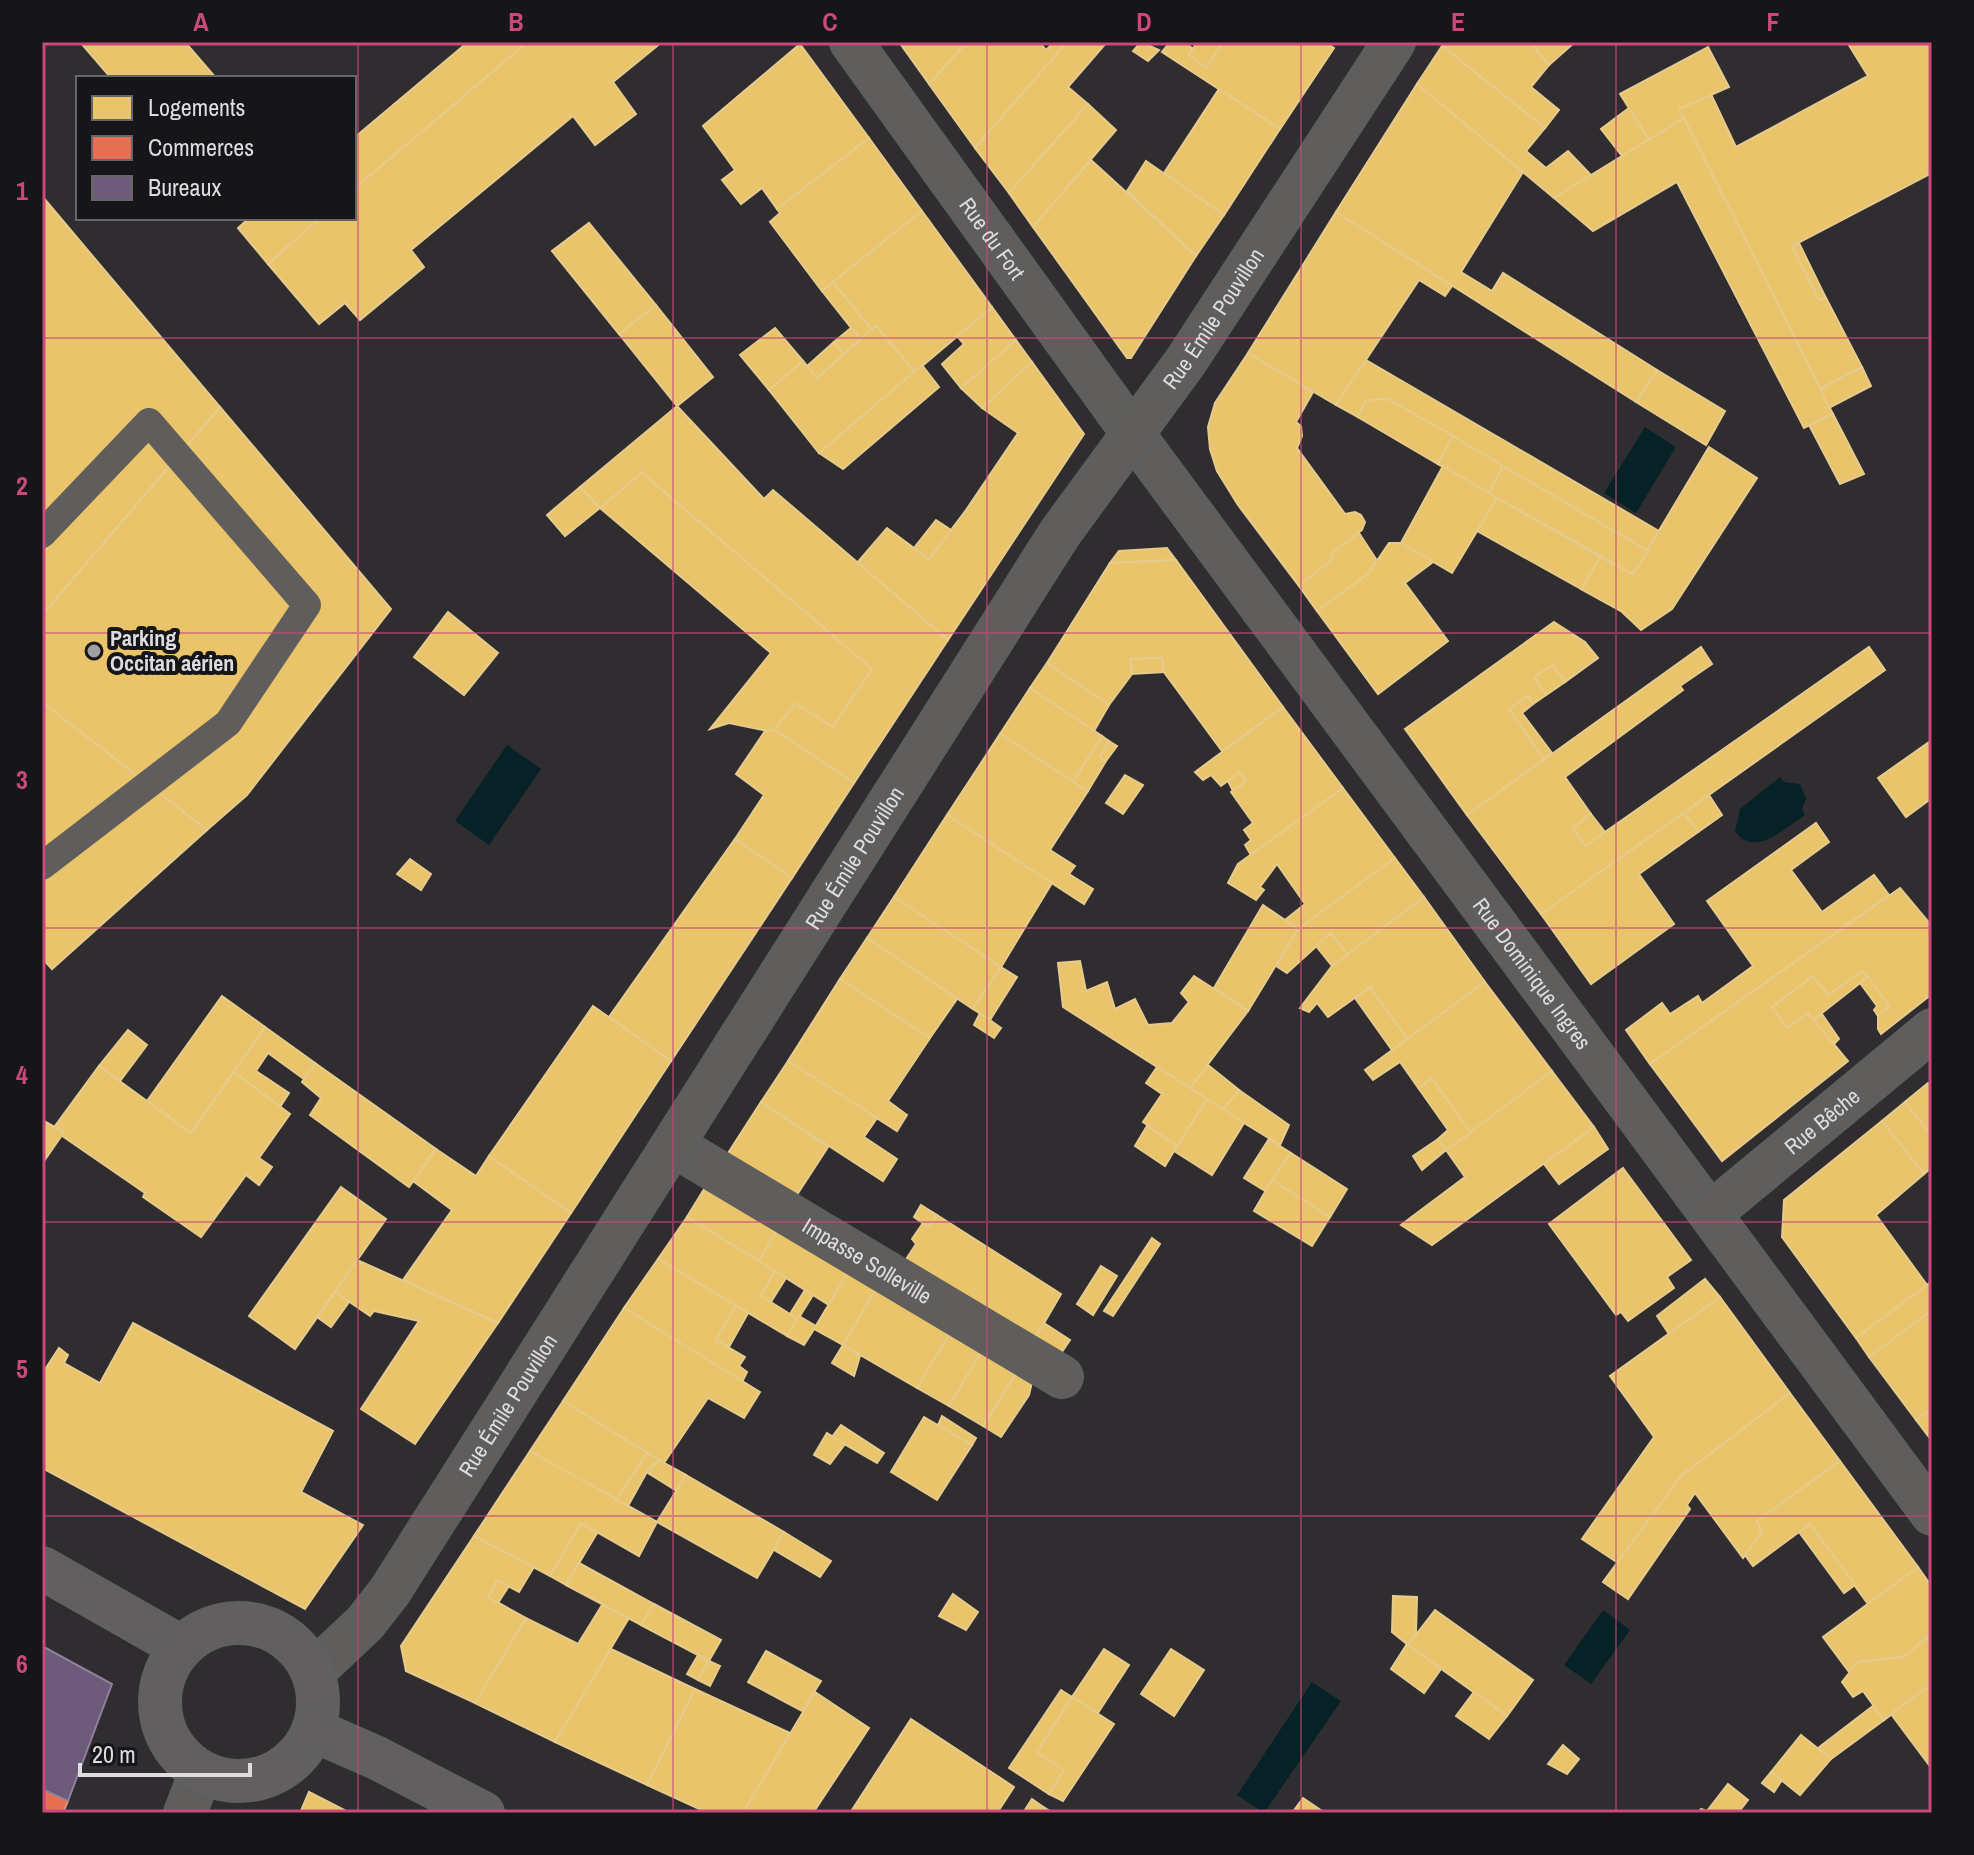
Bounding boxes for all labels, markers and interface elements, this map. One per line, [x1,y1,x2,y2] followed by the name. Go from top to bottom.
[193,4,209,39] text: A
[508,4,524,39] text: B
[822,4,838,39] text: C
[1136,4,1152,39] text: D
[1451,4,1465,39] text: E
[1766,4,1780,39] text: F
[76,76,356,220] legend
[148,91,245,123] text: Logements
[148,131,254,163] text: Commerces
[148,171,221,203] text: Bureaux
[16,173,28,208] text: 1
[953,191,1032,286] street label: Rue du Fort
[1155,242,1271,395] street label: Rue Émile Pouvillon
[16,468,28,503] text: 2
[110,623,234,678] place label: Parking Occitan aérien
[85,642,103,660] marker: Parking Occitan aérien
[16,762,28,797] text: 3
[798,781,911,935] street label: Rue Émile Pouvillon
[1466,892,1598,1055] street label: Rue Dominique Ingres
[16,1057,28,1092] text: 4
[1778,1081,1866,1161] street label: Rue Bêche
[797,1211,937,1311] street label: Impasse Solleville
[451,1328,564,1482] street label: Rue Émile Pouvillon
[16,1351,28,1386] text: 5
[16,1646,28,1681] text: 6
[80,1727,250,1777] scale bar
[92,1738,136,1770] text: 20 m

